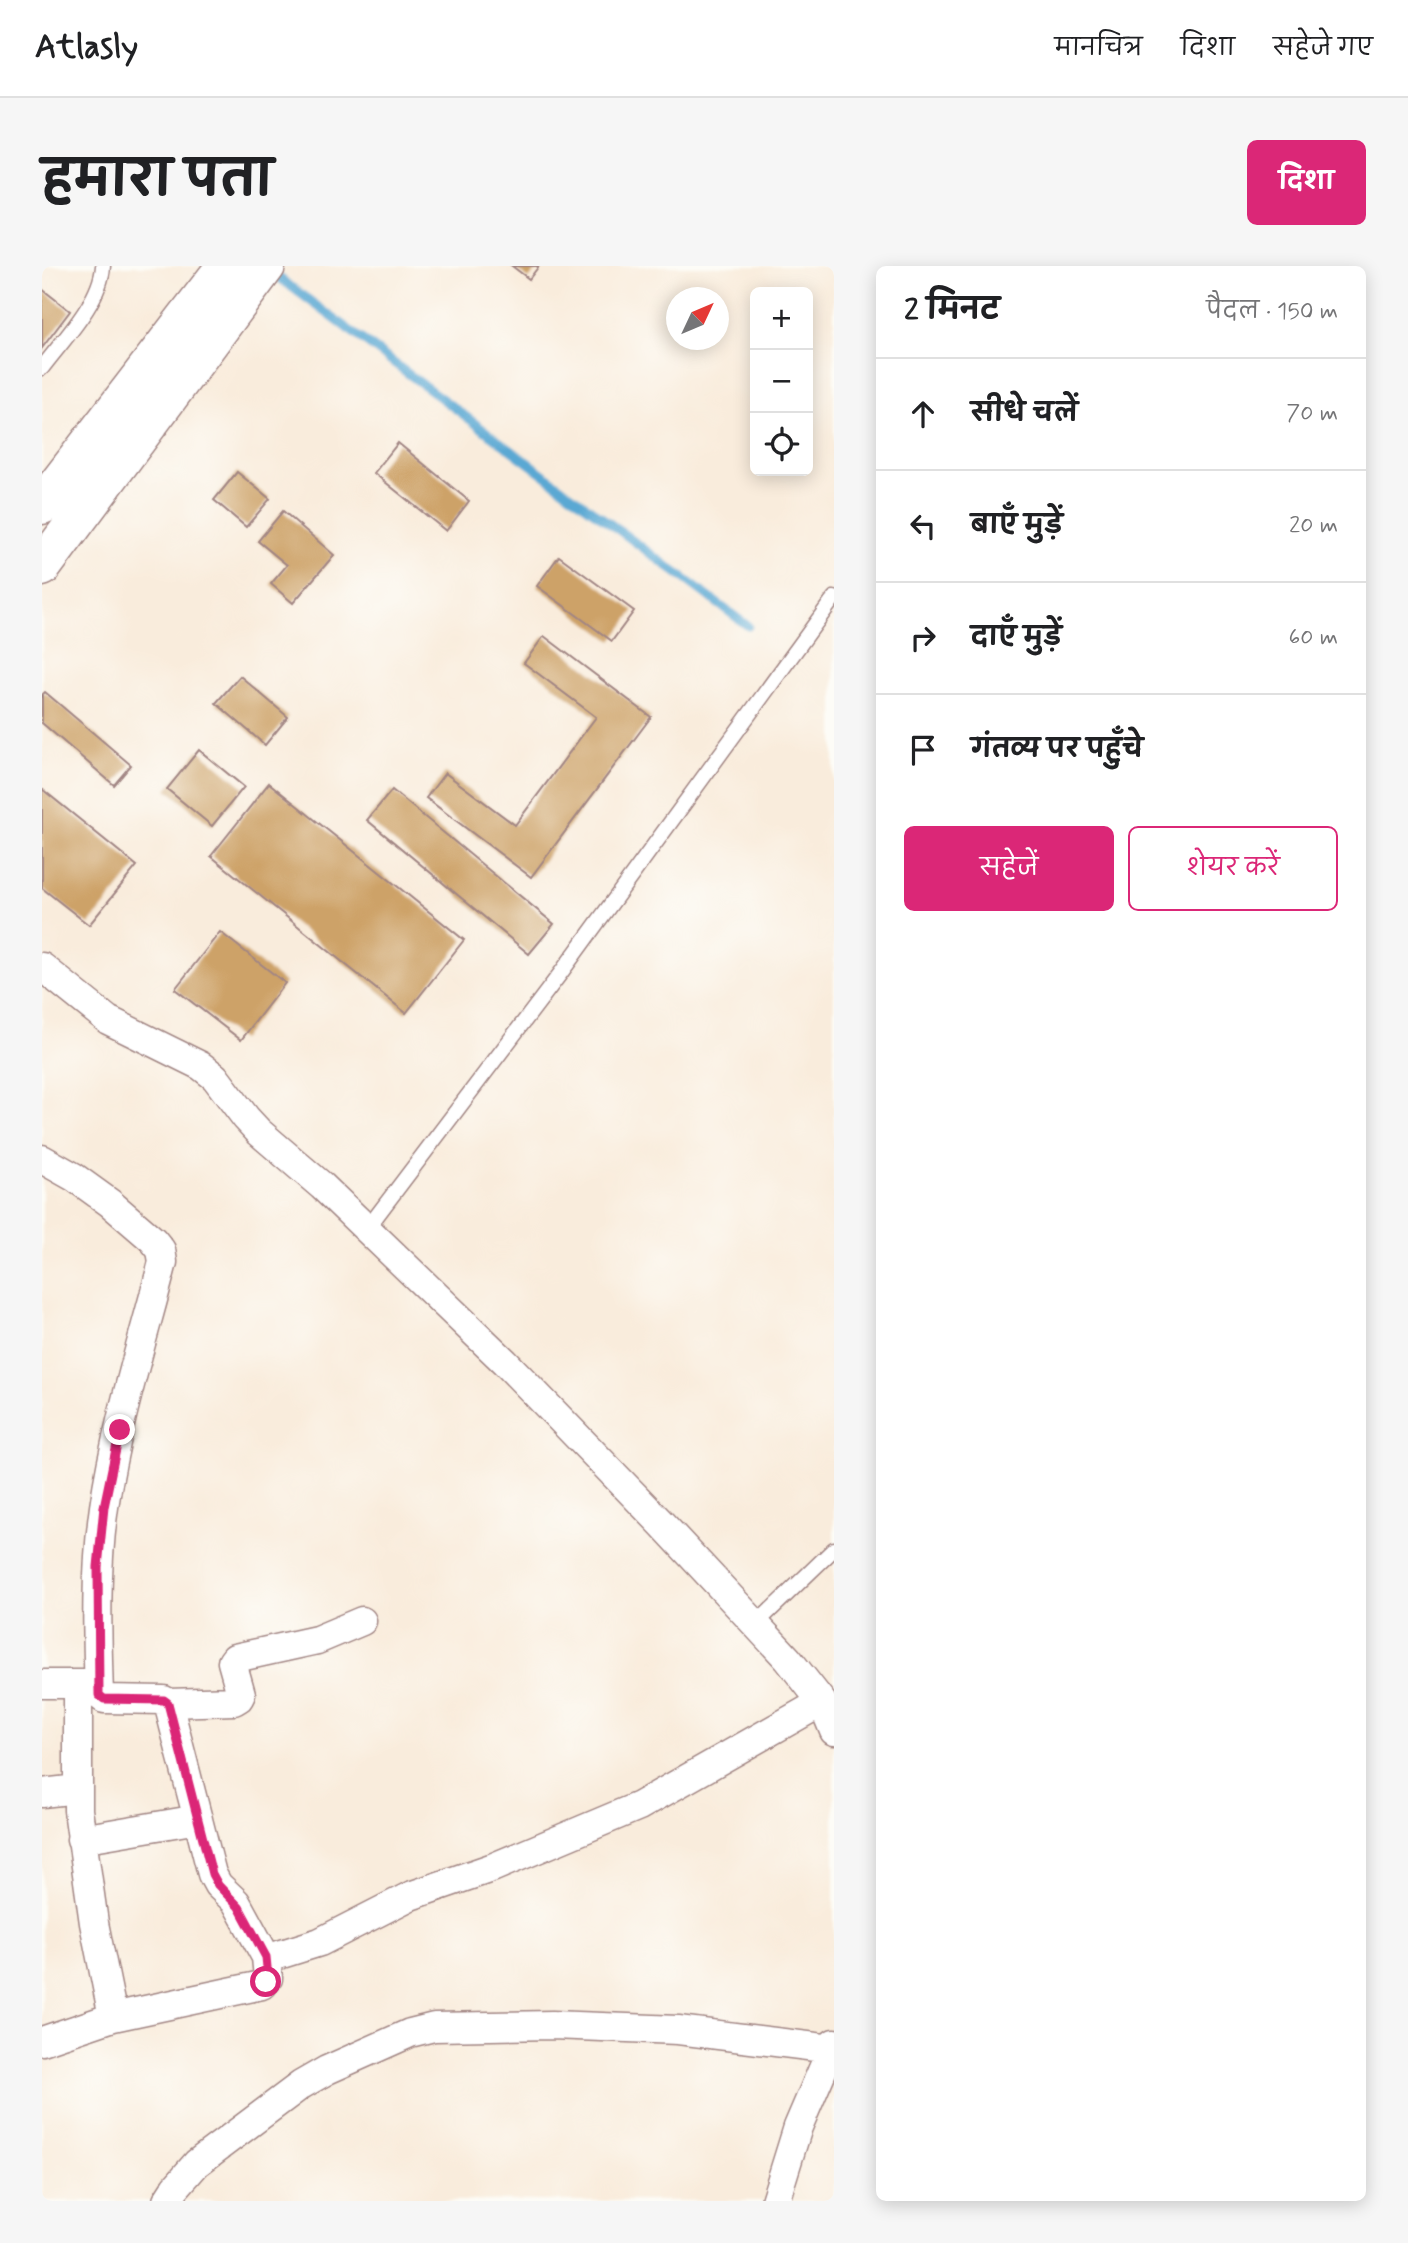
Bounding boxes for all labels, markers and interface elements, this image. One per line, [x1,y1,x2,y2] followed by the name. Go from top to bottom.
[35,26,138,70] text: Atlasly
[1055,33,1143,64] text: मानचित्र
[1181,33,1235,64] text: दिशा
[1273,33,1373,64] text: सहेजे गए
[1247,140,1366,225] button: दिशा
[42,149,273,214] text: हमारा पता
[666,287,729,350] north arrow
[750,287,813,476] map controls
[750,287,813,350] button: +
[904,291,1000,330] text: 2 मिनट
[1206,297,1338,327] text: पैदल · 150 m
[750,350,813,413] button: −
[904,395,942,433] icon: ahead
[971,397,1078,431] text: सीधे चलें
[1286,399,1338,429] text: 70 m
[750,413,813,476] button: locate
[904,507,942,545] icon: left
[971,509,1063,543] text: बाएँ मुड़ें
[1289,511,1338,541] text: 20 m
[904,619,942,657] icon: right
[971,621,1062,655] text: दाएँ मुड़ें
[1289,623,1338,653] text: 60 m
[904,731,942,769] icon: arrive
[971,733,1143,767] text: गंतव्य पर पहुँचे
[904,826,1114,911] button: सहेजें
[1128,826,1338,911] button: शेयर करें
[104,1414,135,1445] route end
[250,1966,281,1997] route start

